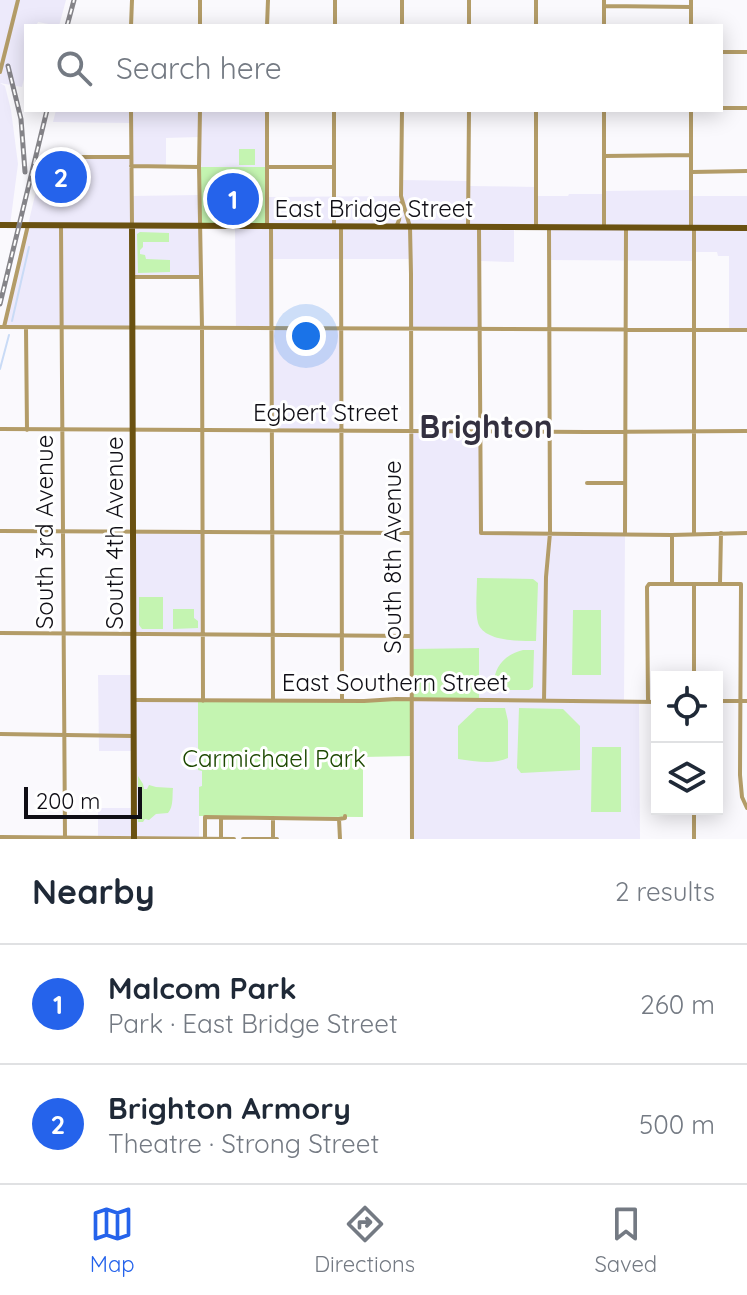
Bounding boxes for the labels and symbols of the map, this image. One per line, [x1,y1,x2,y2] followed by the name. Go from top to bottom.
[35,147,87,207] pin: 2
[207,169,259,229] pin: 1
[275,193,473,223] street label: East Bridge Street
[286,316,326,356] your location
[253,397,399,427] street label: Egbert Street
[419,406,553,446] district label: Brighton
[29,435,59,629] street label: South 3rd Avenue
[99,436,129,630] street label: South 4th Avenue
[377,460,407,654] street label: South 8th Avenue
[282,667,508,697] street label: East Southern Street
[182,743,366,773] park label: Carmichael Park
[24,783,142,819] scale bar

